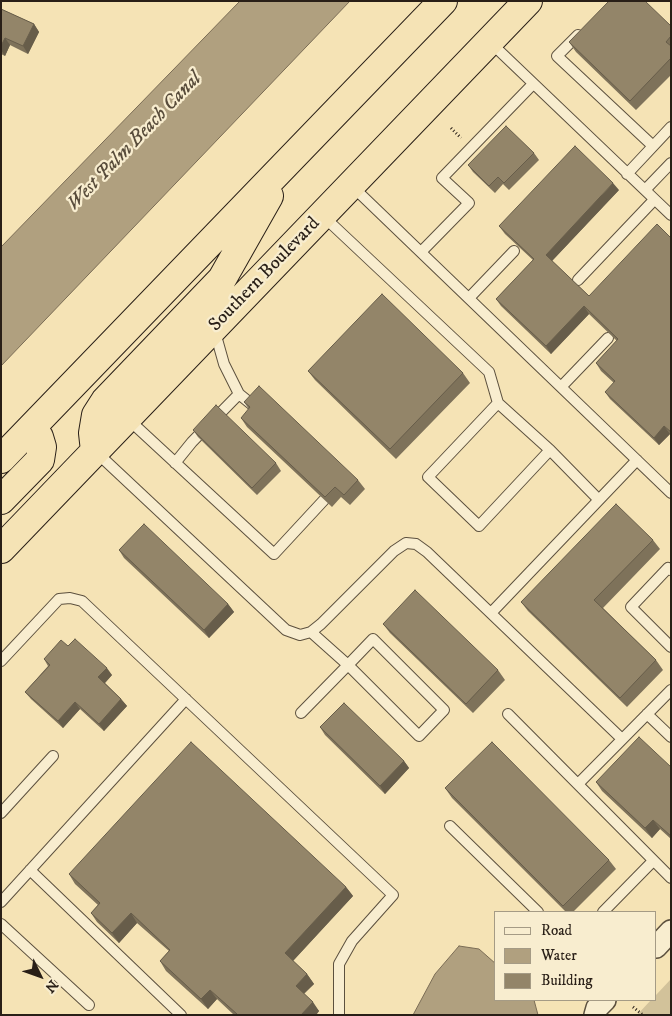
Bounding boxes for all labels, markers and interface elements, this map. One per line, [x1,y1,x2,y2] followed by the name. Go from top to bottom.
[63,68,207,216] water label: West Palm Beach Canal
[205,213,325,337] street label: Southern Boulevard
[494,911,657,1001] legend
[541,921,572,940] text: Road
[541,946,577,965] text: Water
[15,951,65,1001] north arrow
[541,971,593,990] text: Building
[41,976,62,996] text: N

